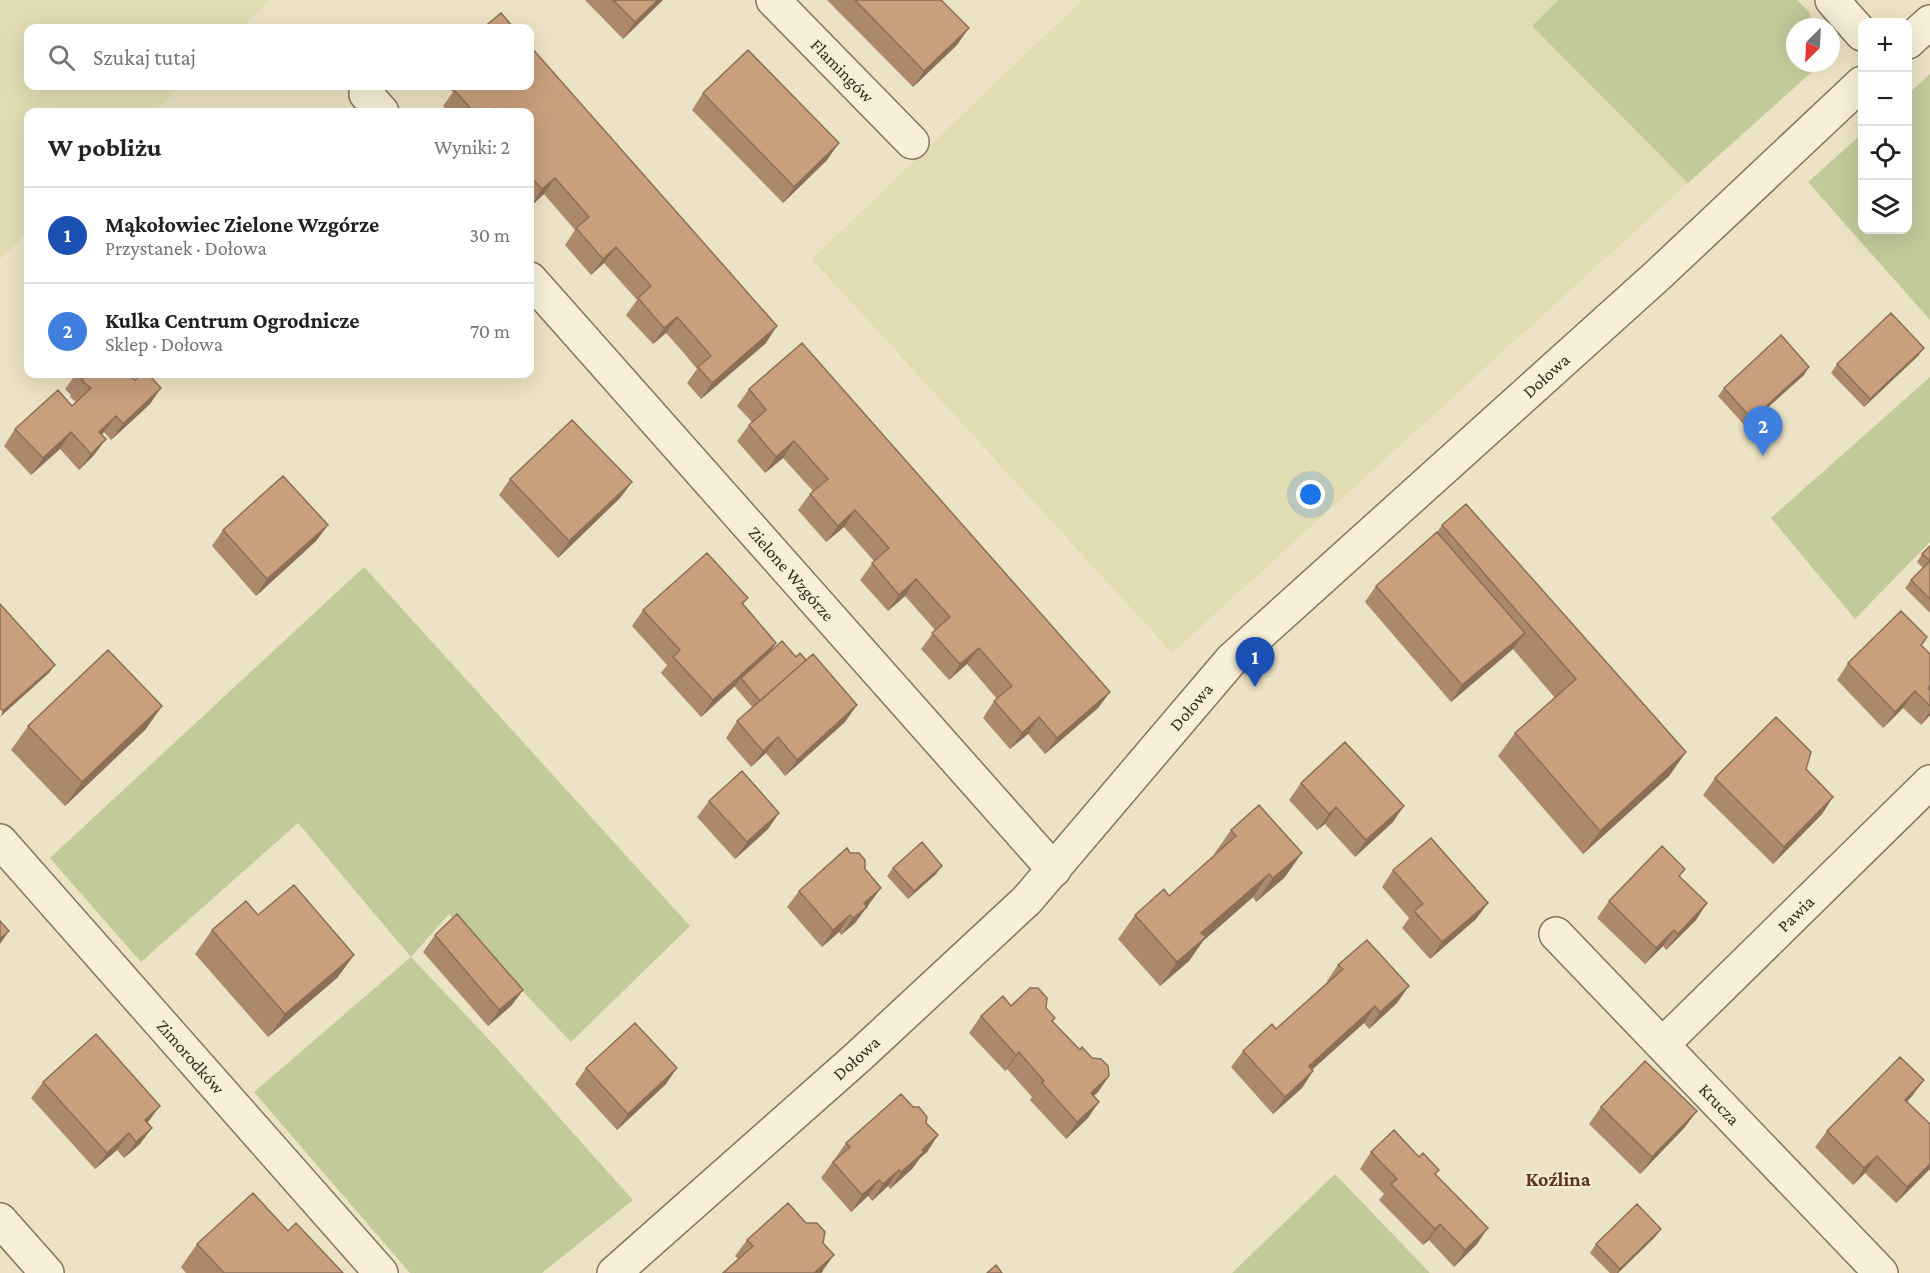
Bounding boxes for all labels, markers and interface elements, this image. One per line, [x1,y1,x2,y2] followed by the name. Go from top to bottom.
[1786,18,1840,72] north arrow
[1858,18,1912,234] map controls
[1858,18,1912,72] button: +
[24,24,534,90] search box
[807,35,878,107] street label: Flamingów
[45,41,78,74] icon: search
[93,45,196,70] text: Szukaj tutaj
[1858,72,1912,126] button: −
[1858,126,1912,180] button: locate
[48,133,162,162] text: W pobliżu
[434,136,510,158] text: Wyniki: 2
[1858,180,1912,234] button: layers
[105,212,379,237] text: Mąkołowiec Zielone Wzgórze
[64,224,71,246] text: 1
[469,224,510,246] text: 30 m
[105,237,267,259] text: Przystanek · Dołowa
[105,308,360,333] text: Kulka Centrum Ogrodnicze
[62,320,73,342] text: 2
[470,320,510,342] text: 70 m
[105,333,223,355] text: Sklep · Dołowa
[1519,350,1574,402] street label: Dołowa
[1744,406,1782,456] pin: 2
[1296,480,1325,509] your location
[744,522,839,625] street label: Zielone Wzgórze
[1236,638,1274,687] pin: 1
[1165,679,1217,735] street label: Dołowa
[1773,891,1818,936] street label: Pawia
[152,1016,229,1099] street label: Zimorodków
[829,1032,884,1084] street label: Dołowa
[1695,1079,1744,1129] street label: Krucza
[1526,1168,1591,1190] district label: Koźlina

